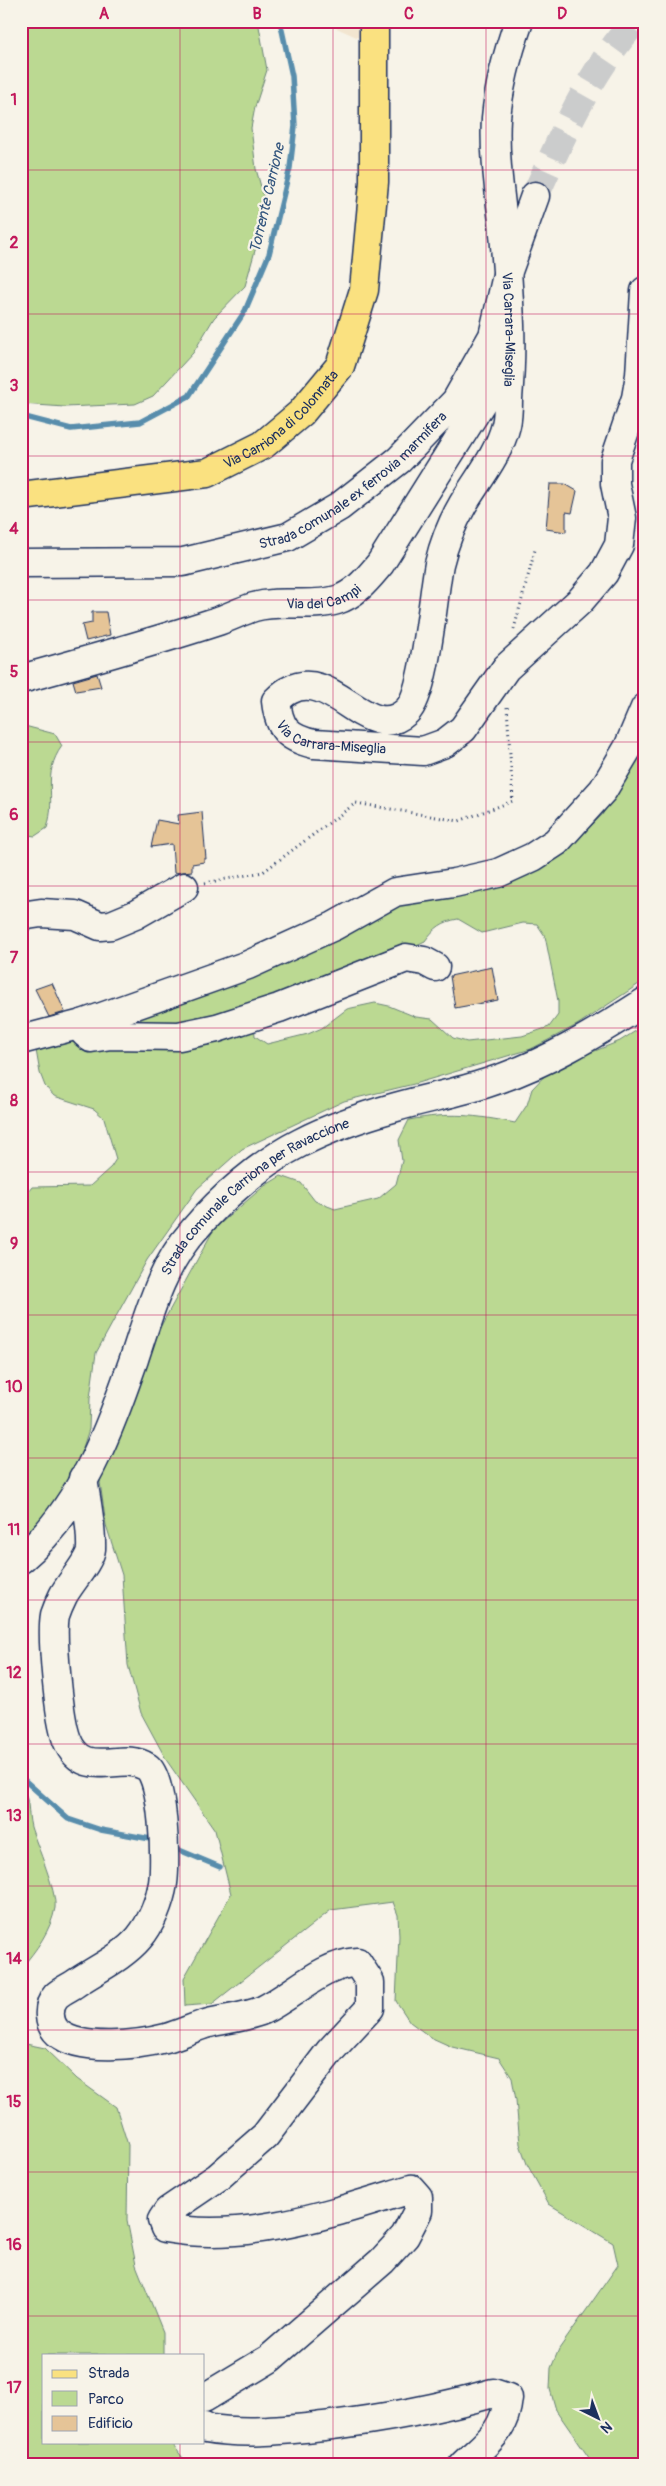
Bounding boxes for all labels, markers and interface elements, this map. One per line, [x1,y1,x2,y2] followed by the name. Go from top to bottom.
[99,4,110,24] text: A
[252,4,262,24] text: B
[404,4,414,24] text: C
[557,4,567,24] text: D
[11,90,17,110] text: 1
[246,140,290,255] water label: Torrente Carrione
[10,233,19,253] text: 2
[498,272,518,387] street label: Via Carrara-Miseglia
[221,367,342,472] street label: Via Carriona di Colonnata
[10,376,19,396] text: 3
[257,408,450,553] street label: Strada comunale ex ferrovia marmifera
[9,519,19,539] text: 4
[286,581,365,613] street label: Via dei Campi
[10,662,19,682] text: 5
[272,717,387,758] street label: Via Carrara-Miseglia
[9,805,19,825] text: 6
[10,948,19,968] text: 7
[10,1091,18,1111] text: 8
[158,1115,352,1278] street label: Strada comunale Carriona per Ravaccione
[10,1234,18,1254] text: 9
[5,1377,23,1397] text: 10
[8,1520,20,1540] text: 11
[6,1663,22,1683] text: 12
[6,1806,22,1826] text: 13
[6,1949,22,1969] text: 14
[7,2092,22,2112] text: 15
[6,2235,22,2255] text: 16
[42,2354,205,2444] legend
[88,2364,129,2383] text: Strada
[7,2378,22,2398] text: 17
[88,2390,124,2409] text: Parco
[574,2394,624,2444] north arrow
[88,2414,133,2433] text: Edificio
[597,2418,616,2437] text: N

